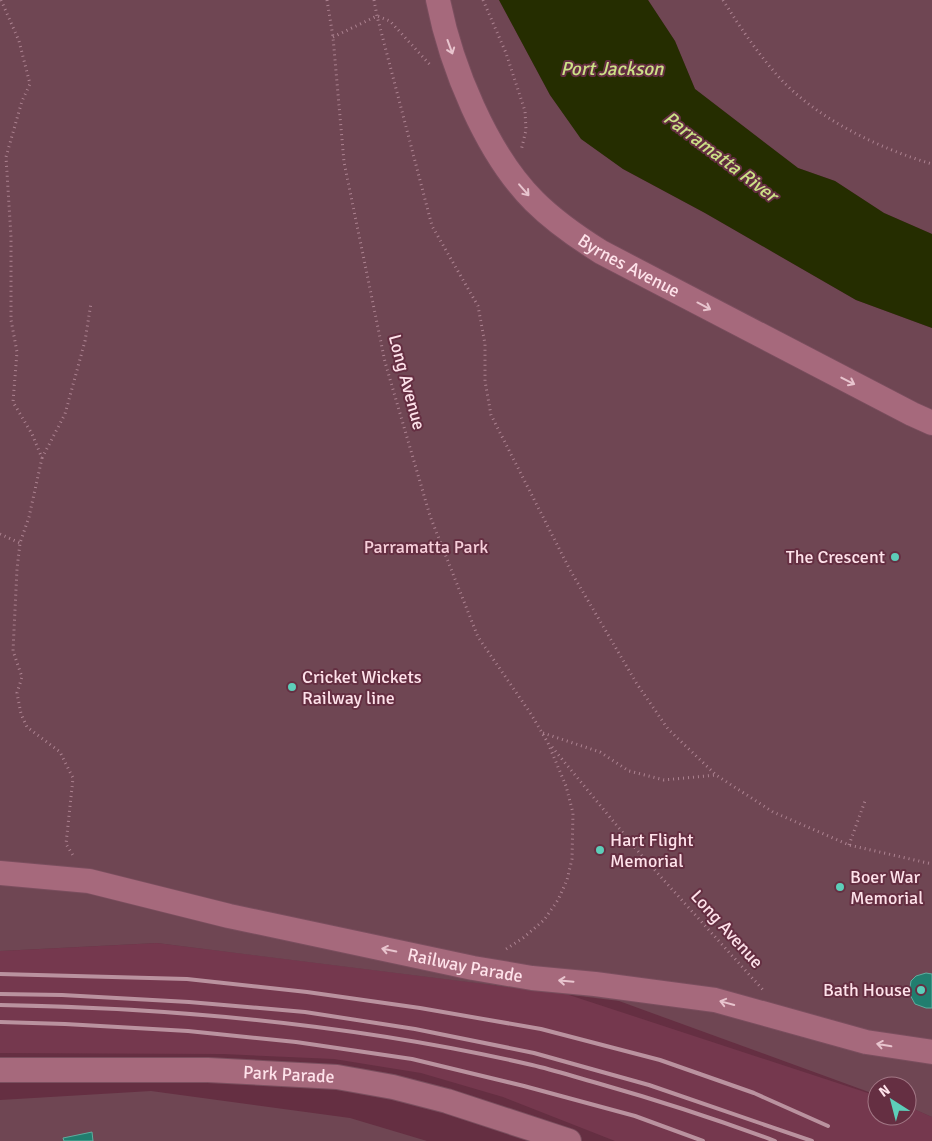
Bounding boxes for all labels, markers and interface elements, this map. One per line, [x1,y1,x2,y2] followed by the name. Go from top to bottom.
[446,39,455,54] one-way arrow
[561,57,664,81] water label: Port Jackson
[659,106,784,209] water label: Parramatta River
[518,184,530,197] one-way arrow
[574,229,684,302] street label: Byrnes Avenue
[696,301,711,311] one-way arrow
[384,332,430,432] street label: Long Avenue
[840,377,855,386] one-way arrow
[364,536,488,558] park label: Parramatta Park
[786,546,885,568] place label: The Crescent
[889,551,901,563] marker: The Crescent
[302,666,422,709] place label: Cricket Wickets Railway line
[286,681,298,693] marker: Cricket Wickets Railway line
[610,829,694,872] place label: Hart Flight Memorial
[594,844,606,856] marker: Hart Flight Memorial
[850,866,923,909] place label: Boer War Memorial
[834,881,846,893] marker: Boer War Memorial
[686,885,768,973] street label: Long Avenue
[405,943,525,987] street label: Railway Parade
[381,945,397,955] one-way arrow
[558,977,574,986] one-way arrow
[823,979,911,1001] place label: Bath House
[915,984,927,996] marker: Bath House
[720,997,736,1007] one-way arrow
[876,1040,892,1050] one-way arrow
[243,1061,335,1088] street label: Park Parade
[867,1076,917,1126] north arrow
[876,1081,894,1101] text: N

